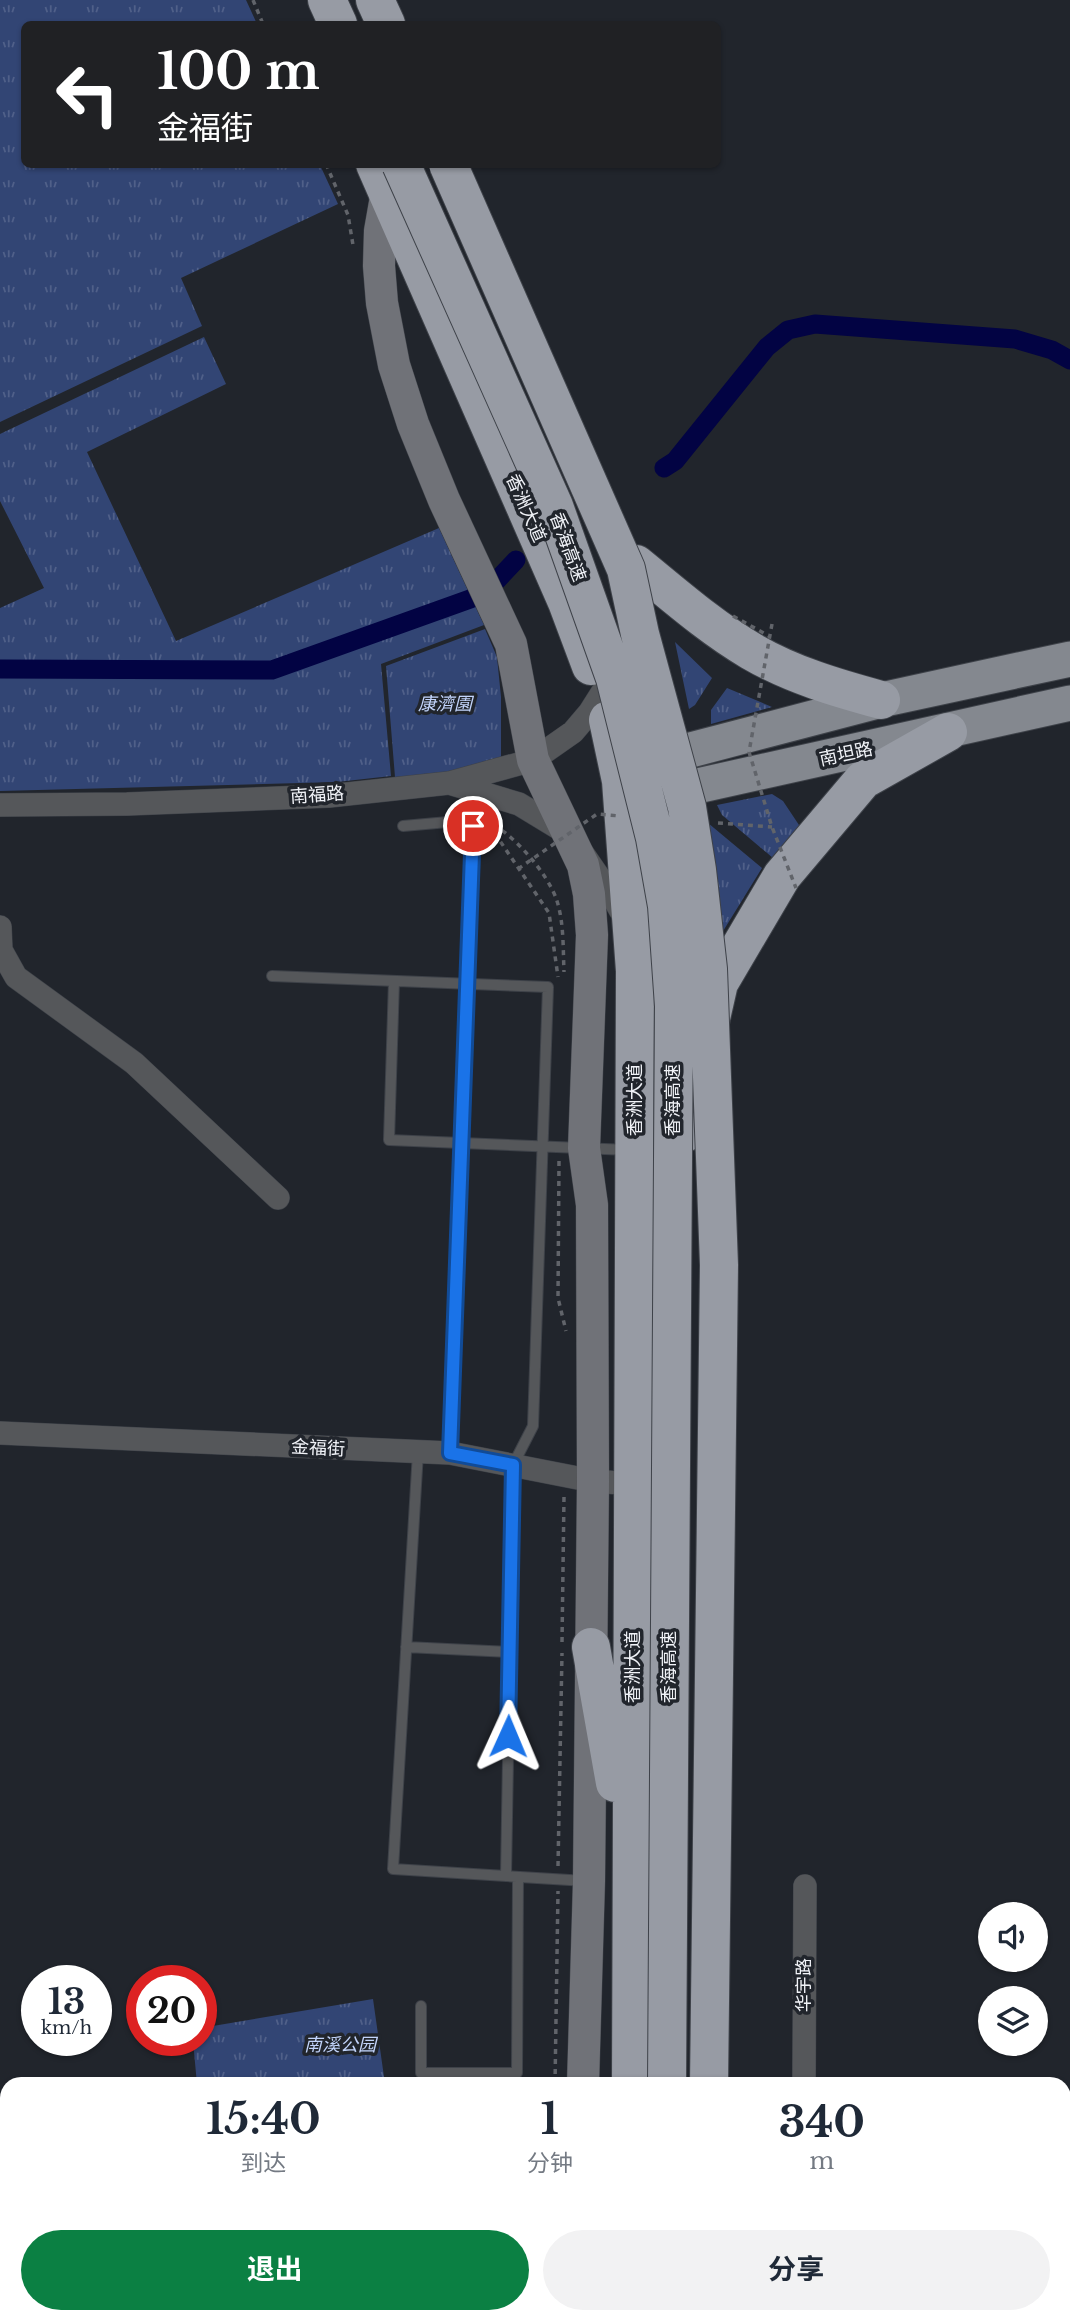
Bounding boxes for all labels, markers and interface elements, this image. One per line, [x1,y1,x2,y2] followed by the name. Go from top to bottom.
[157,41,320,102] text: 100 m
[42,49,133,140] icon: left
[157,108,253,148] text: 金福街
[501,471,551,545] street label: 香洲大道
[545,509,591,585] street label: 香海高速
[418,693,475,715] park label: 康濟園
[817,738,875,770] street label: 南坦路
[289,782,345,808] street label: 南福路
[443,796,503,856] pin
[454,807,492,845] icon: arrive
[624,1064,646,1136] street label: 香洲大道
[662,1064,684,1136] street label: 香海高速
[290,1436,346,1460] street label: 金福街
[622,1631,644,1703] street label: 香洲大道
[658,1631,680,1703] street label: 香海高速
[471,1699,545,1773] position arrow
[978,1902,1048,2056] map controls
[978,1902,1048,1972] button: sound
[793,1958,815,2012] street label: 华宇路
[126,1965,217,2056] speed limit sign: 20
[48,1980,85,2023] text: 13
[978,1986,1048,2056] button: layers
[41,2017,92,2039] text: km/h
[304,2034,379,2056] park label: 南溪公园
[206,2093,321,2145] text: 15:40
[541,2093,559,2145] text: 1
[779,2096,865,2148] text: 340
[809,2147,834,2175] text: m
[240,2149,286,2177] text: 到达
[527,2149,573,2177] text: 分钟
[21,2230,529,2310] button: 退出
[543,2230,1050,2310] button: 分享

